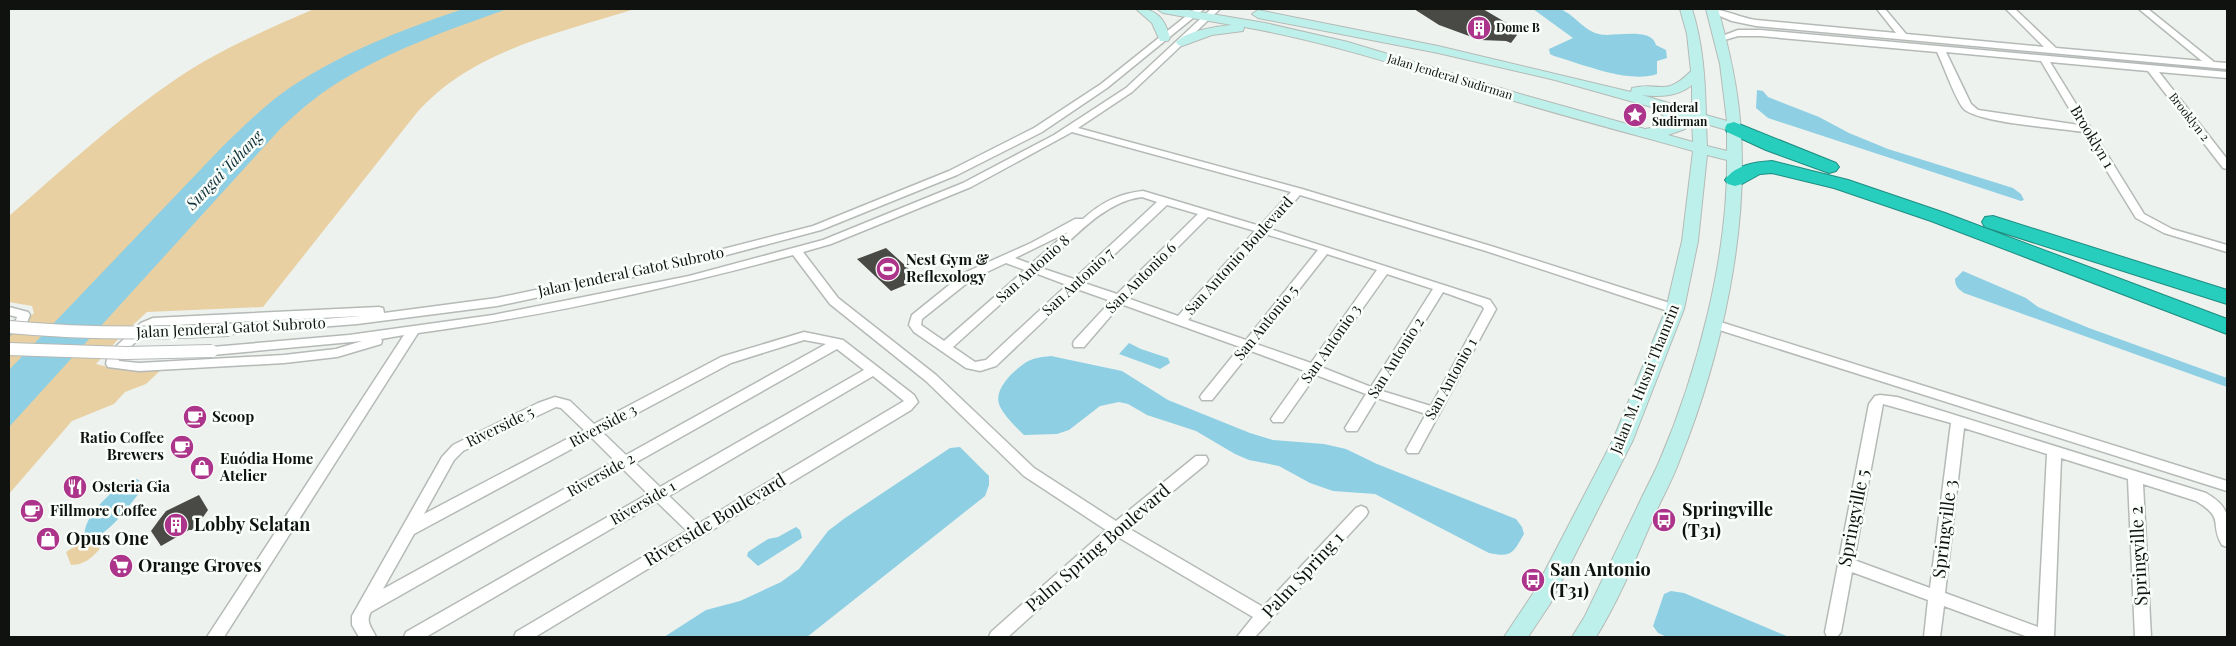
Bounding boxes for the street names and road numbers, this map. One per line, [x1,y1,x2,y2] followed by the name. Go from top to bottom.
[1385,49,1515,103] street label: Jalan Jenderal Sudirman
[2166,89,2214,144] street label: Brooklyn 2
[2066,101,2120,172] street label: Brooklyn 1
[1180,192,1297,319] street label: San Antonio Boulevard
[991,230,1074,307] street label: San Antonio 8
[1100,237,1180,317] street label: San Antonio 6
[535,242,726,301] street label: Jalan Jenderal Gatot Subroto
[1037,243,1117,320] street label: San Antonio 7
[1229,281,1302,364] street label: San Antonio 5
[1296,300,1365,387] street label: San Antonio 3
[1605,301,1683,457] street label: Jalan M. Husni Thamrin
[135,312,326,342] street label: Jalan Jenderal Gatot Subroto
[1362,313,1428,402] street label: San Antonio 2
[1419,334,1481,423] street label: San Antonio 1
[565,399,640,451] street label: Riverside 3
[462,401,537,451] street label: Riverside 5
[563,447,638,501] street label: Riverside 2
[639,467,790,571] street label: Riverside Boulevard
[1832,467,1874,569] street label: Springville 5
[606,475,679,529] street label: Riverside 1
[1020,477,1175,617] street label: Palm Spring Boulevard
[1926,478,1962,580] street label: Springville 3
[2123,506,2153,607] street label: Springville 2
[1256,526,1349,623] street label: Palm Spring 1

